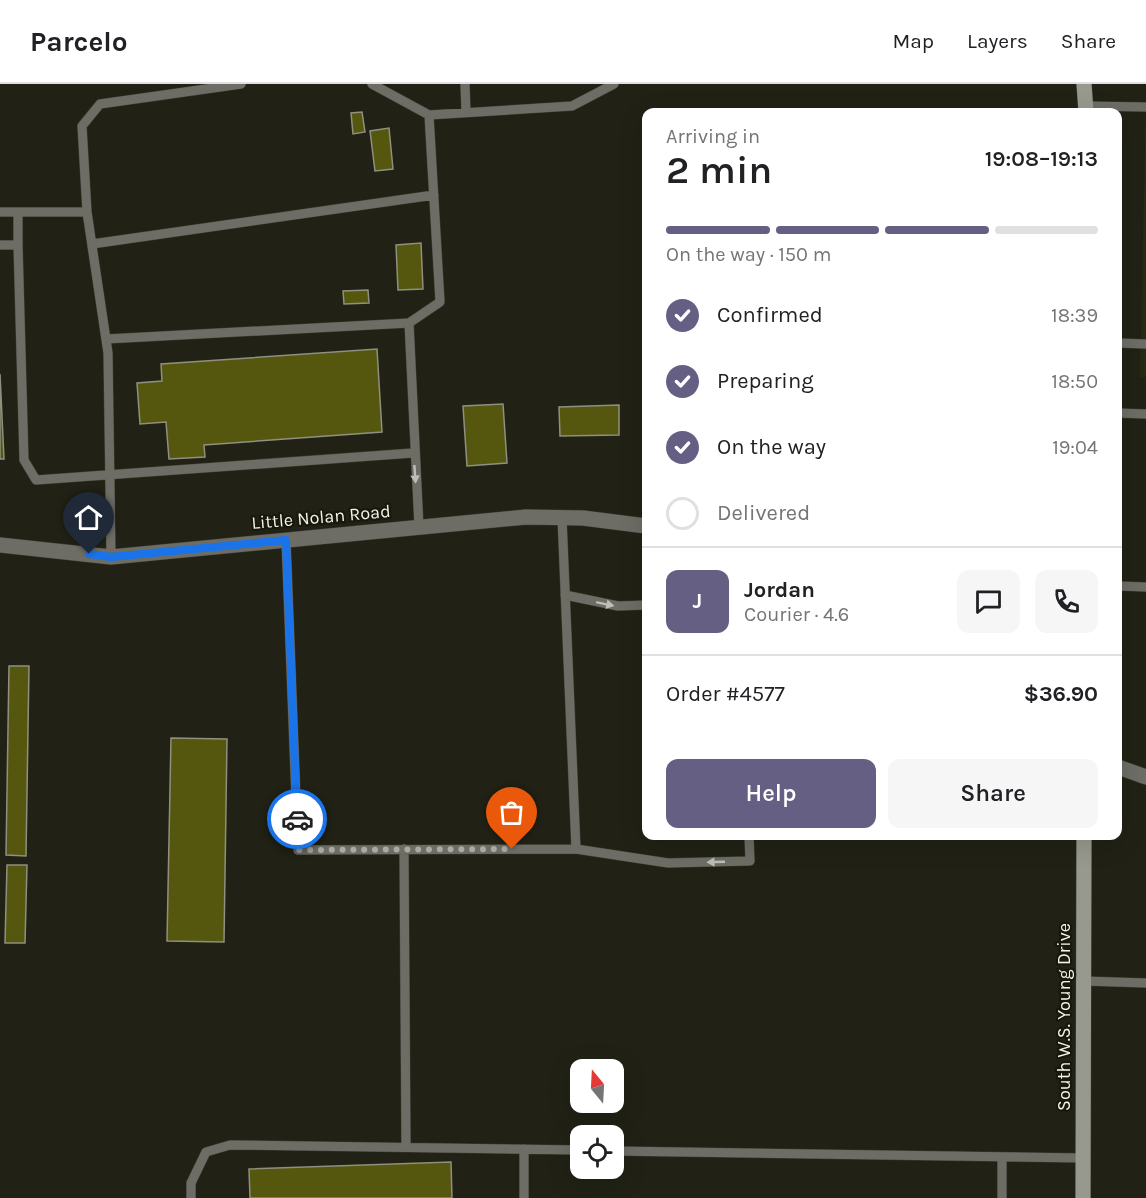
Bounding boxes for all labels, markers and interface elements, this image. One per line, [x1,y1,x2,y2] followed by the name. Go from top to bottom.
[30,25,128,58] text: Parcelo
[892,29,934,53] text: Map
[967,29,1028,53] text: Layers
[1061,29,1116,53] text: Share
[666,125,760,148] text: Arriving in
[985,146,1098,172] text: 19:08–19:13
[666,147,772,193] text: 2 min
[666,243,831,266] text: On the way · 150 m
[666,299,699,332] icon: check
[717,302,823,328] text: Confirmed
[1051,304,1098,327] text: 18:39
[666,365,699,398] icon: check
[717,368,814,394] text: Preparing
[1051,370,1098,393] text: 18:50
[666,431,699,464] icon: check
[717,434,826,460] text: On the way
[1052,436,1098,459] text: 19:04
[410,464,420,483] one-way arrow
[63,492,114,554] pin
[251,500,391,534] street label: Little Nolan Road
[717,500,810,526] text: Delivered
[72,501,105,534] icon: home
[957,570,1020,633] button: chat
[1035,570,1098,633] button: phone
[744,577,815,603] text: Jordan
[693,588,702,614] text: J
[596,600,615,609] one-way arrow
[744,603,849,626] text: Courier · 4.6
[666,681,785,707] text: Order #4577
[1024,681,1098,707] text: $36.90
[666,759,876,828] button: Help
[888,759,1098,828] button: Share
[486,787,537,849] pin
[267,789,327,849] courier
[495,796,528,829] icon: bag
[281,803,314,836] icon: car
[707,857,726,866] one-way arrow
[1053,923,1075,1111] street label: South W.S. Young Drive
[570,1059,624,1113] north arrow
[570,1059,624,1179] map controls
[570,1125,624,1179] button: locate

